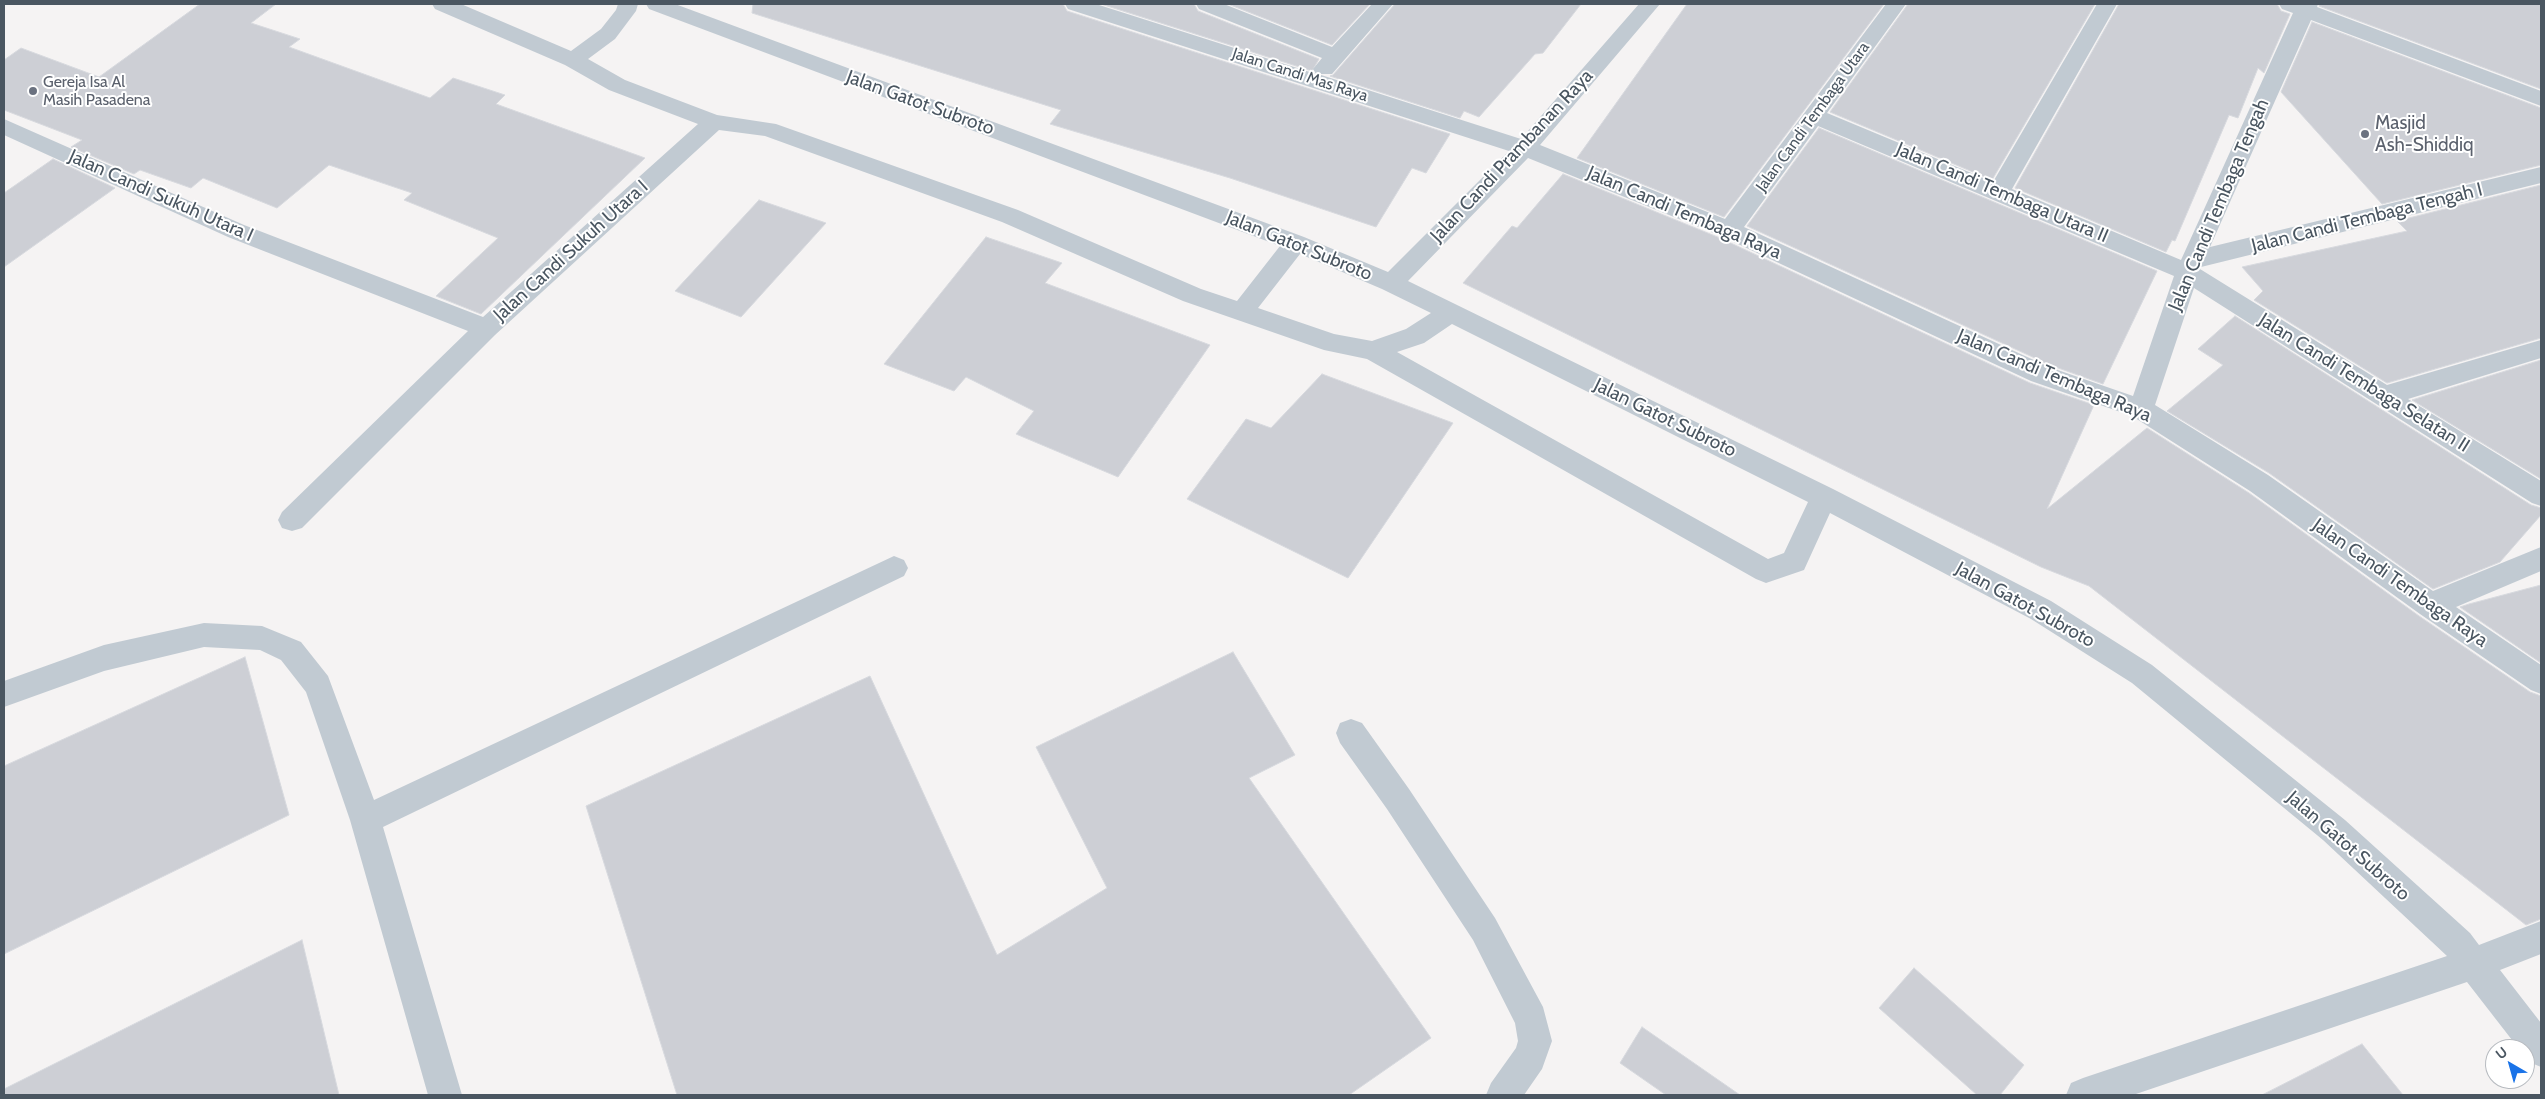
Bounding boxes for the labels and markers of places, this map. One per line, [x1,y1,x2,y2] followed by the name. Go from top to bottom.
[43,72,150,110] place label: Gereja Isa Al Masih Pasadena
[27,85,39,97] marker: Gereja Isa Al Masih Pasadena
[2375,112,2474,156] place label: Masjid Ash-Shiddiq
[2359,128,2371,140] marker: Masjid Ash-Shiddiq

